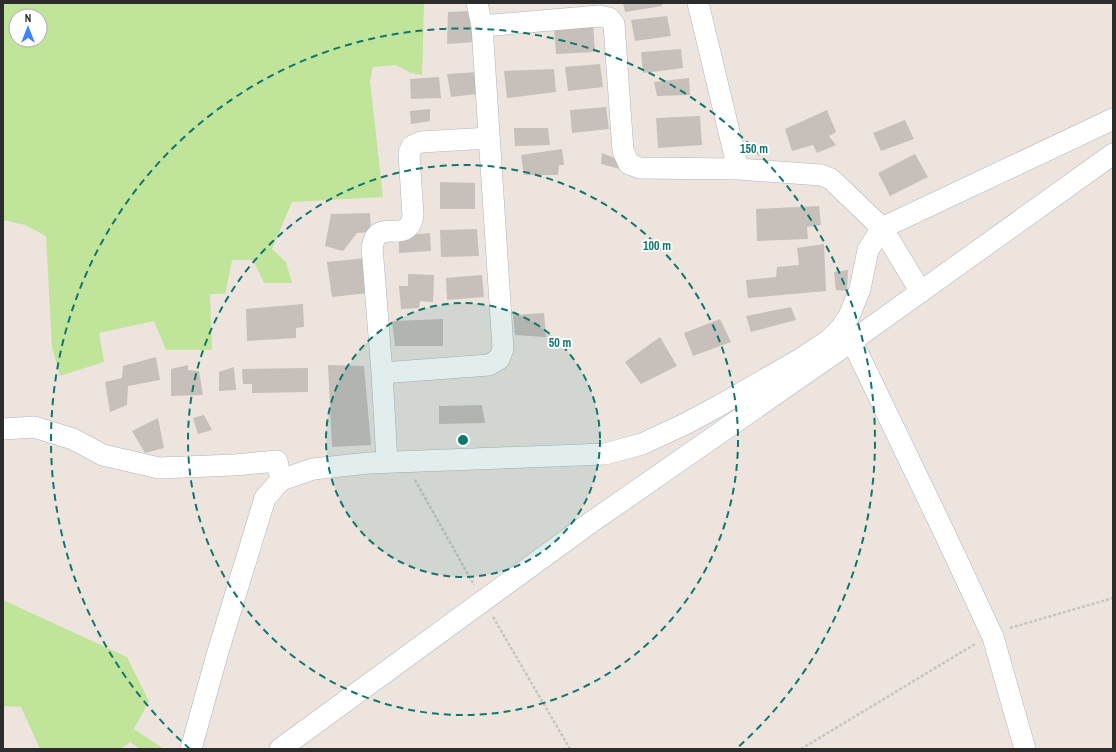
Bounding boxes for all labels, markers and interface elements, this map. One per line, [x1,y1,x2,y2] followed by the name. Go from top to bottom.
[8,8,48,48] north arrow
[25,11,31,25] text: N
[740,141,768,157] text: 150 m
[643,238,671,254] text: 100 m
[549,335,571,351] text: 50 m
[456,433,470,447] centre of rings

